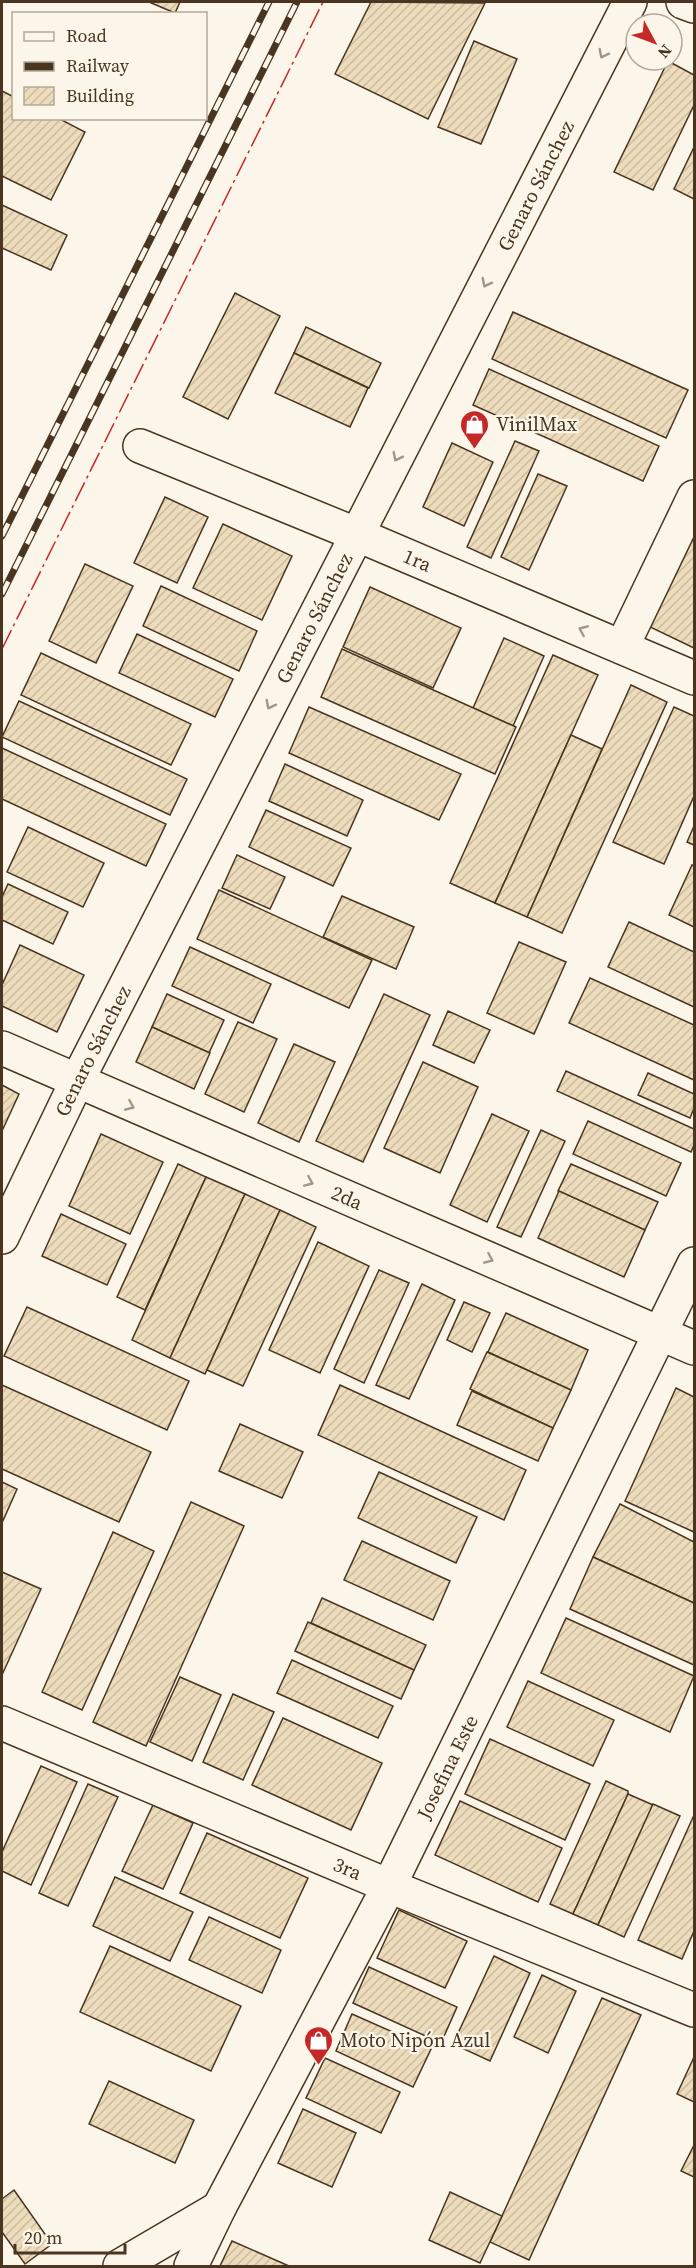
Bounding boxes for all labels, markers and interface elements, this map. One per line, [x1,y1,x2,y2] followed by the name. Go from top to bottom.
[12,12,207,120] legend
[624,12,684,72] north arrow
[66,23,107,48] text: Road
[653,40,677,64] text: N
[599,47,610,58] one-way arrow
[66,53,130,78] text: Railway
[66,83,134,108] text: Building
[491,116,581,256] street label: Genaro Sánchez
[482,277,493,288] one-way arrow
[459,408,491,450] shop icon: VinilMax
[496,410,578,438] place label: VinilMax
[393,451,405,462] one-way arrow
[399,542,437,579] street label: 1ra
[269,548,359,689] street label: Genaro Sánchez
[578,625,589,637] one-way arrow
[266,699,277,710] one-way arrow
[48,981,138,1121] street label: Genaro Sánchez
[124,1099,135,1111] one-way arrow
[303,1175,314,1187] one-way arrow
[327,1178,368,1217] street label: 2da
[482,1252,493,1264] one-way arrow
[409,1710,485,1825] street label: Josefina Este
[329,1850,367,1887] street label: 3ra
[303,2024,335,2066] shop icon: Moto Nipón Azul
[340,2026,490,2054] place label: Moto Nipón Azul
[15,2217,124,2255] scale bar
[24,2225,62,2250] text: 20 m

